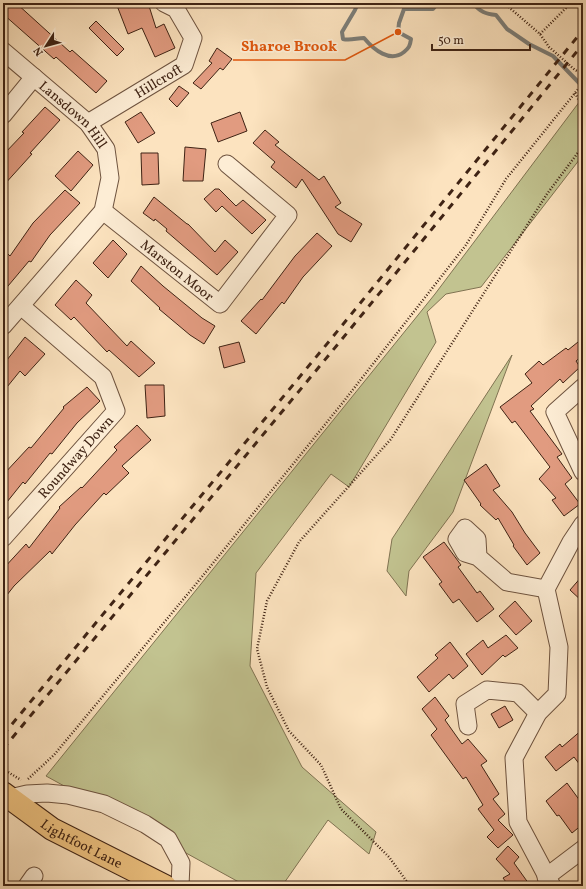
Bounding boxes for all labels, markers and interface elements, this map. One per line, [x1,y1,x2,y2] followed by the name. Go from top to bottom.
[26,26,66,66] north arrow
[432,26,530,52] scale bar
[233,33,345,60] callout: Sharoe Brook
[438,33,464,49] text: 50 m
[241,37,337,58] text: Sharoe Brook
[31,43,48,59] text: N
[132,60,187,104] street label: Hillcroft
[34,77,111,153] street label: Lansdown Hill
[136,236,217,306] street label: Marston Moor
[35,412,119,503] street label: Roundway Down
[36,816,126,874] street label: Lightfoot Lane

